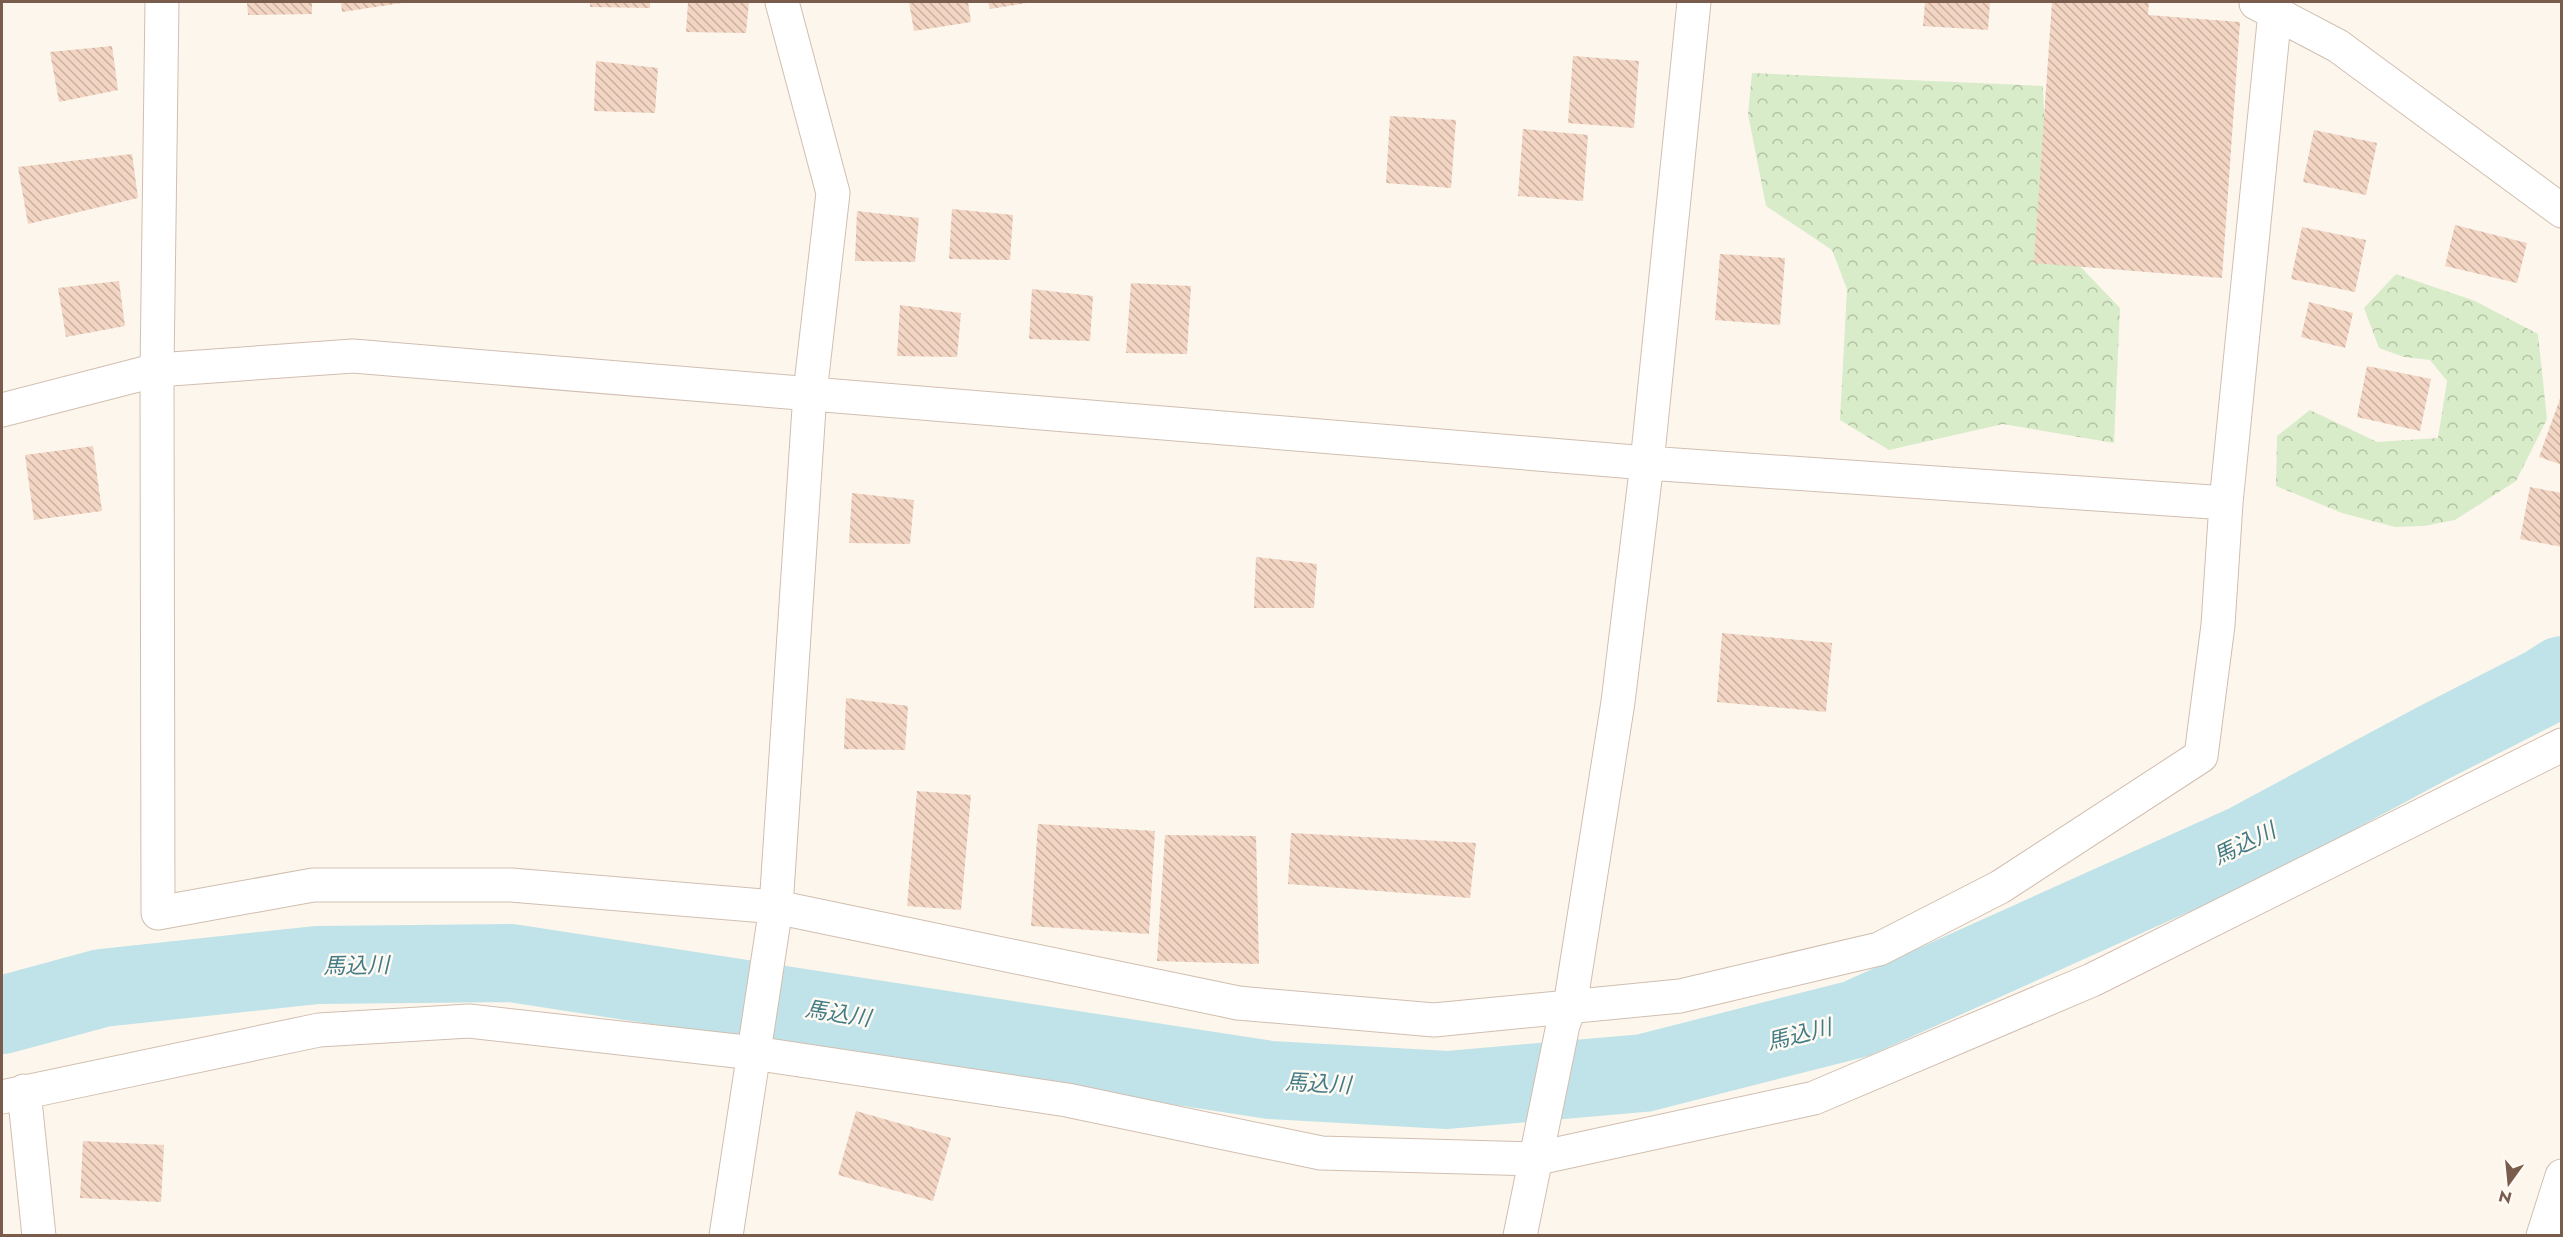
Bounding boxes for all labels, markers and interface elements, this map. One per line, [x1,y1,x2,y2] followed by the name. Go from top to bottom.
[2207,813,2282,872] water label: 馬込川
[323,948,391,982] water label: 馬込川
[803,992,875,1034] water label: 馬込川
[1763,1010,1837,1058] water label: 馬込川
[1284,1065,1354,1101] water label: 馬込川
[2479,1153,2539,1213] north arrow
[2496,1184,2514,1210] text: N

